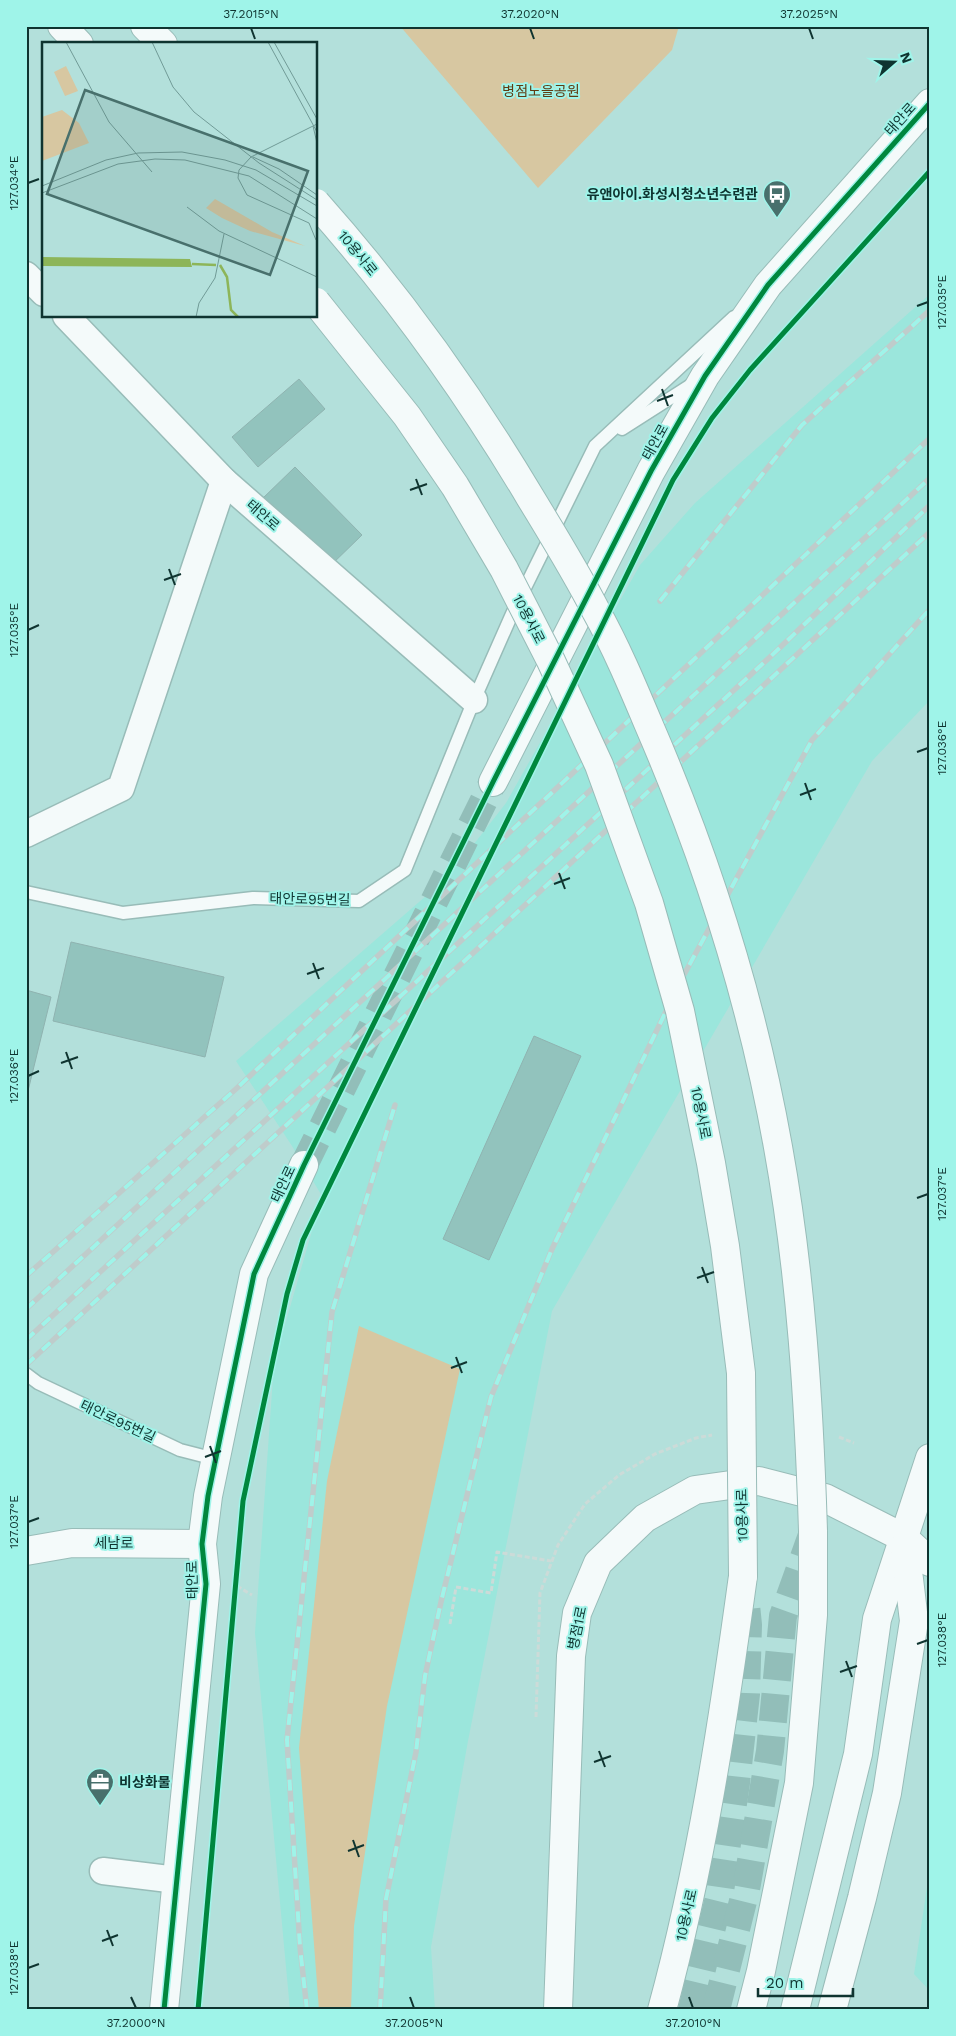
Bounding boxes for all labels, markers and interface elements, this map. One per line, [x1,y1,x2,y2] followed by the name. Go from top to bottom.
[223,7,279,21] text: 37.2015°N
[501,7,559,21] text: 37.2020°N
[780,7,838,21] text: 37.2025°N
[868,38,918,88] north arrow
[42,42,318,318] inset map
[897,50,916,65] text: N
[502,83,580,99] park label: 병점노을공원
[881,99,919,139] street label: 태안로
[7,155,21,210] text: 127.034°E
[762,179,792,218] bus stop icon: 유앤아이.화성시청소년수련관
[587,186,758,202] place label: 유앤아이.화성시청소년수련관
[335,227,381,279] street label: 10용사로
[935,275,949,329] text: 127.035°E
[639,421,671,463] street label: 태안로
[243,496,283,534] street label: 태안로
[510,592,548,646] street label: 10용사로
[7,603,21,657] text: 127.035°E
[935,720,949,775] text: 127.036°E
[269,890,351,908] street label: 태안로95번길
[7,1048,21,1103] text: 127.036°E
[688,1086,714,1141] street label: 10용사로
[268,1163,298,1205] street label: 태안로
[935,1167,949,1221] text: 127.037°E
[78,1397,158,1445] street label: 태안로95번길
[734,1488,750,1542] street label: 10용사로
[7,1495,21,1549] text: 127.037°E
[95,1535,133,1551] street label: 세남로
[184,1560,200,1599] street label: 태안로
[565,1605,589,1651] street label: 병점1로
[935,1612,949,1667] text: 127.038°E
[85,1767,115,1806] office icon: 비상화물
[119,1774,171,1790] place label: 비상화물
[672,1887,700,1943] street label: 10용사로
[7,1940,21,1995] text: 127.038°E
[758,1966,854,1998] scale bar
[766,1974,804,1992] text: 20 m
[106,2016,166,2030] text: 37.2000°N
[385,2016,443,2030] text: 37.2005°N
[665,2016,721,2030] text: 37.2010°N

